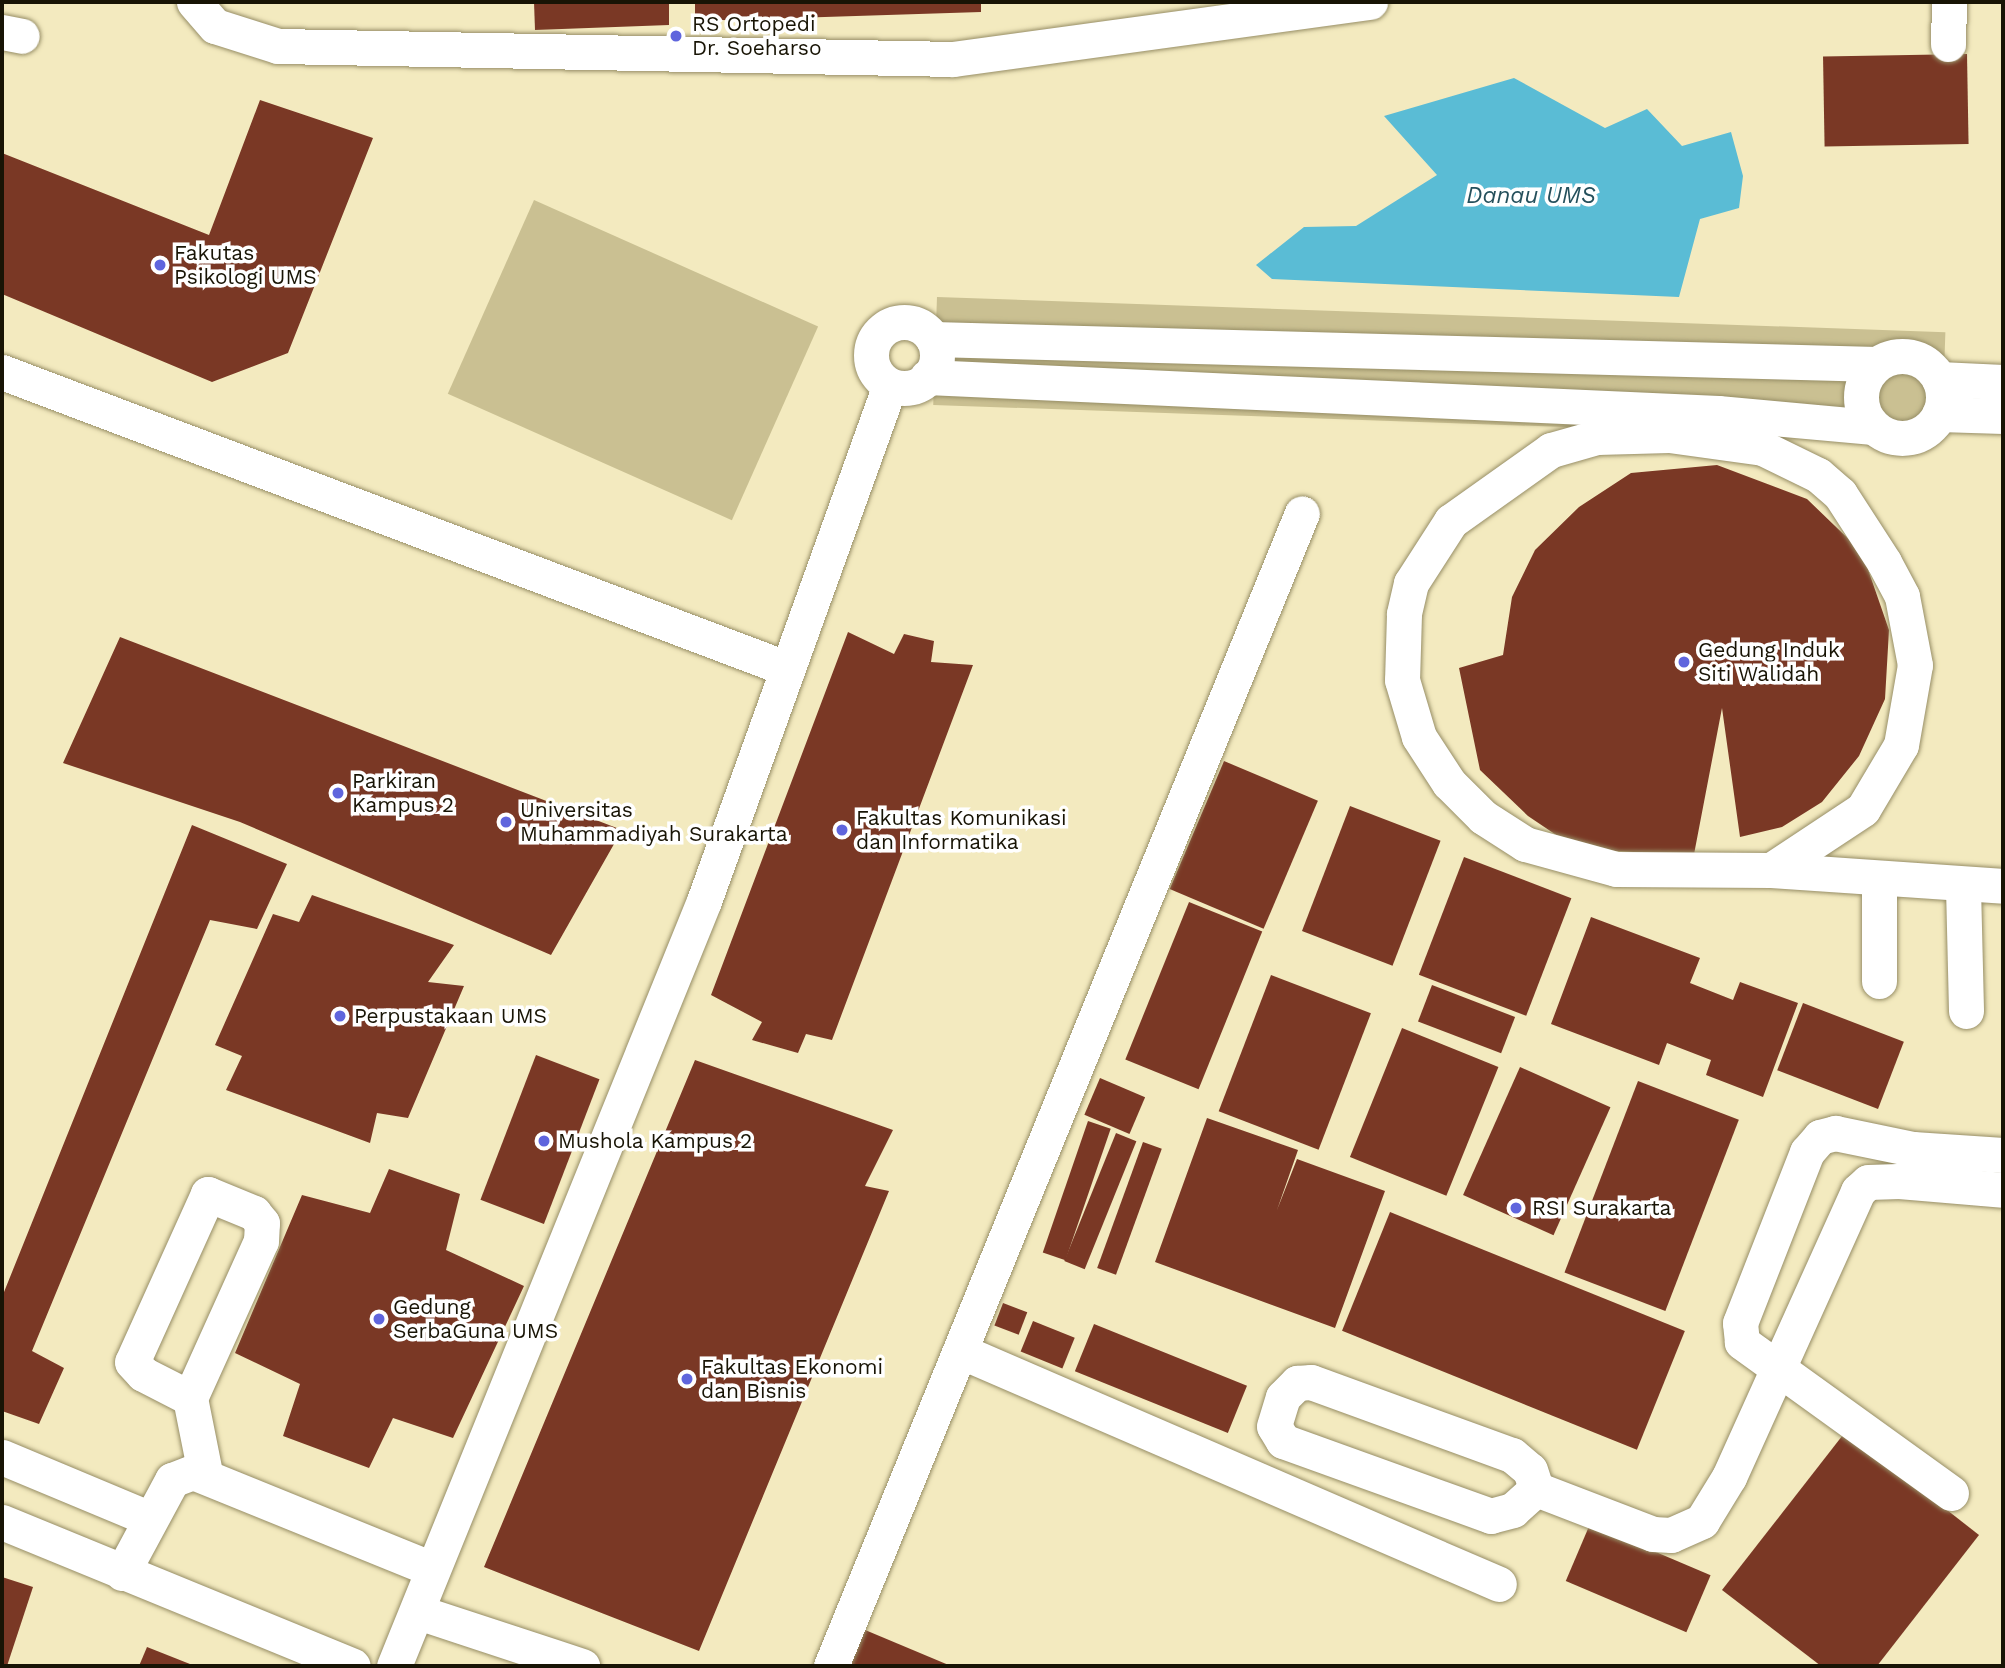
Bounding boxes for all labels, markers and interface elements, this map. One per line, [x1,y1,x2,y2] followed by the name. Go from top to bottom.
[692,11,822,61] place label: RS Ortopedi Dr. Soeharso
[666,26,686,46] marker: RS Ortopedi Dr. Soeharso
[1466,182,1596,210] water label: Danau UMS
[174,240,317,290] place label: Fakutas Psikologi UMS
[152,257,168,273] marker: Fakutas Psikologi UMS
[1698,637,1840,687] place label: Gedung Induk Siti Walidah
[1676,654,1692,670] marker: Gedung Induk Siti Walidah
[352,768,454,818] place label: Parkiran Kampus 2
[330,785,346,801] marker: Parkiran Kampus 2
[520,797,788,847] place label: Universitas Muhammadiyah Surakarta
[856,805,1067,855] place label: Fakultas Komunikasi dan Informatika
[498,814,514,830] marker: Universitas Muhammadiyah Surakarta
[834,822,850,838] marker: Fakultas Komunikasi dan Informatika
[354,1003,547,1029] place label: Perpustakaan UMS
[332,1008,348,1024] marker: Perpustakaan UMS
[558,1128,753,1154] place label: Mushola Kampus 2
[536,1133,552,1149] marker: Mushola Kampus 2
[1532,1195,1671,1221] place label: RSI Surakarta
[1506,1198,1526,1218] marker: RSI Surakarta
[393,1294,559,1344] place label: Gedung SerbaGuna UMS
[371,1311,387,1327] marker: Gedung SerbaGuna UMS
[701,1354,883,1404] place label: Fakultas Ekonomi dan Bisnis
[679,1371,695,1387] marker: Fakultas Ekonomi dan Bisnis

